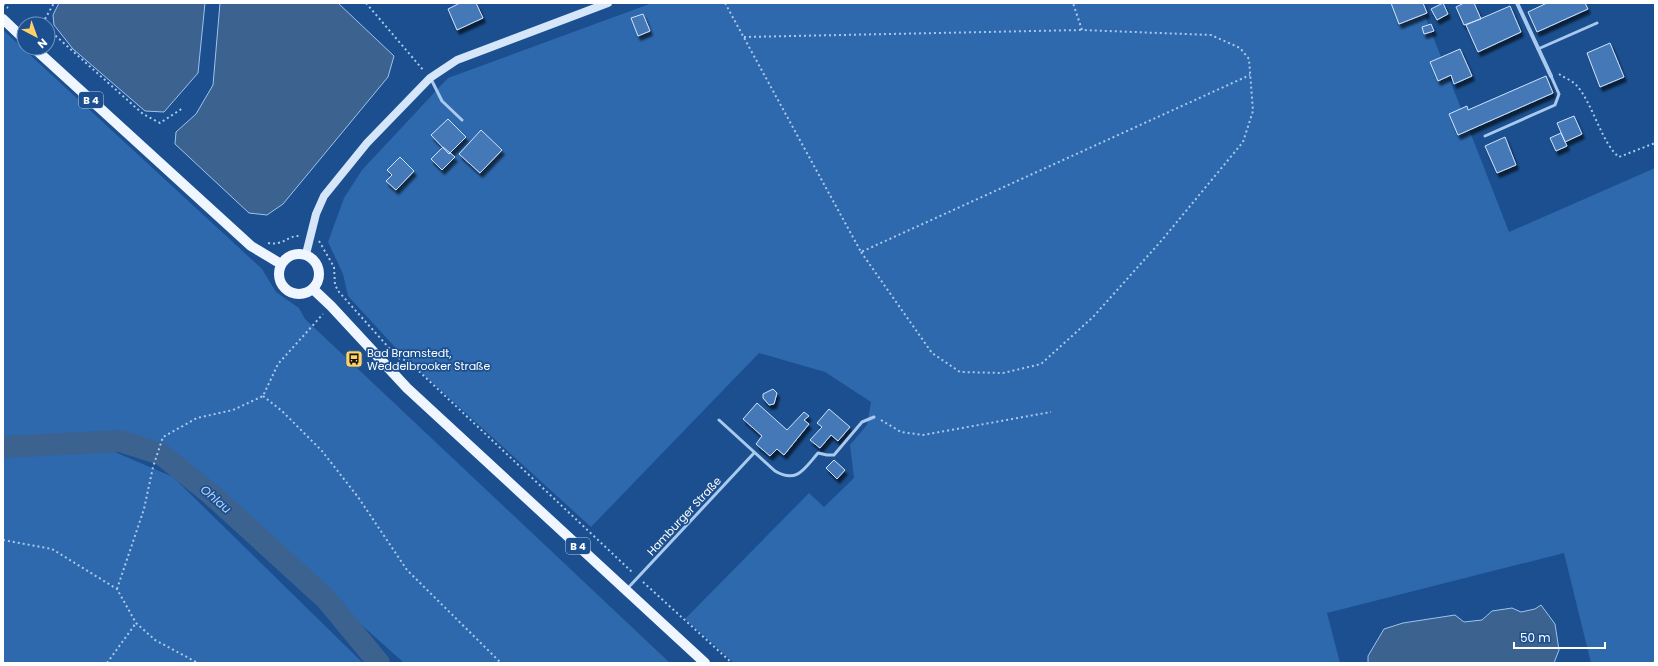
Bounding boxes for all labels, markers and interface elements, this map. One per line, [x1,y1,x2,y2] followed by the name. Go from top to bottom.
[16,16,56,56] north arrow
[34,35,51,52] text: N
[79,92,103,108] road number: B 4
[367,345,491,374] place label: Bad Bramstedt, Weddelbrooker Straße
[344,349,364,369] bus stop icon: Bad Bramstedt, Weddelbrooker Straße
[643,473,725,559] street label: Hamburger Straße
[197,481,235,517] water label: Ohlau
[566,538,590,554] road number: B 4
[1514,624,1605,650] scale bar
[1520,629,1551,646] text: 50 m

